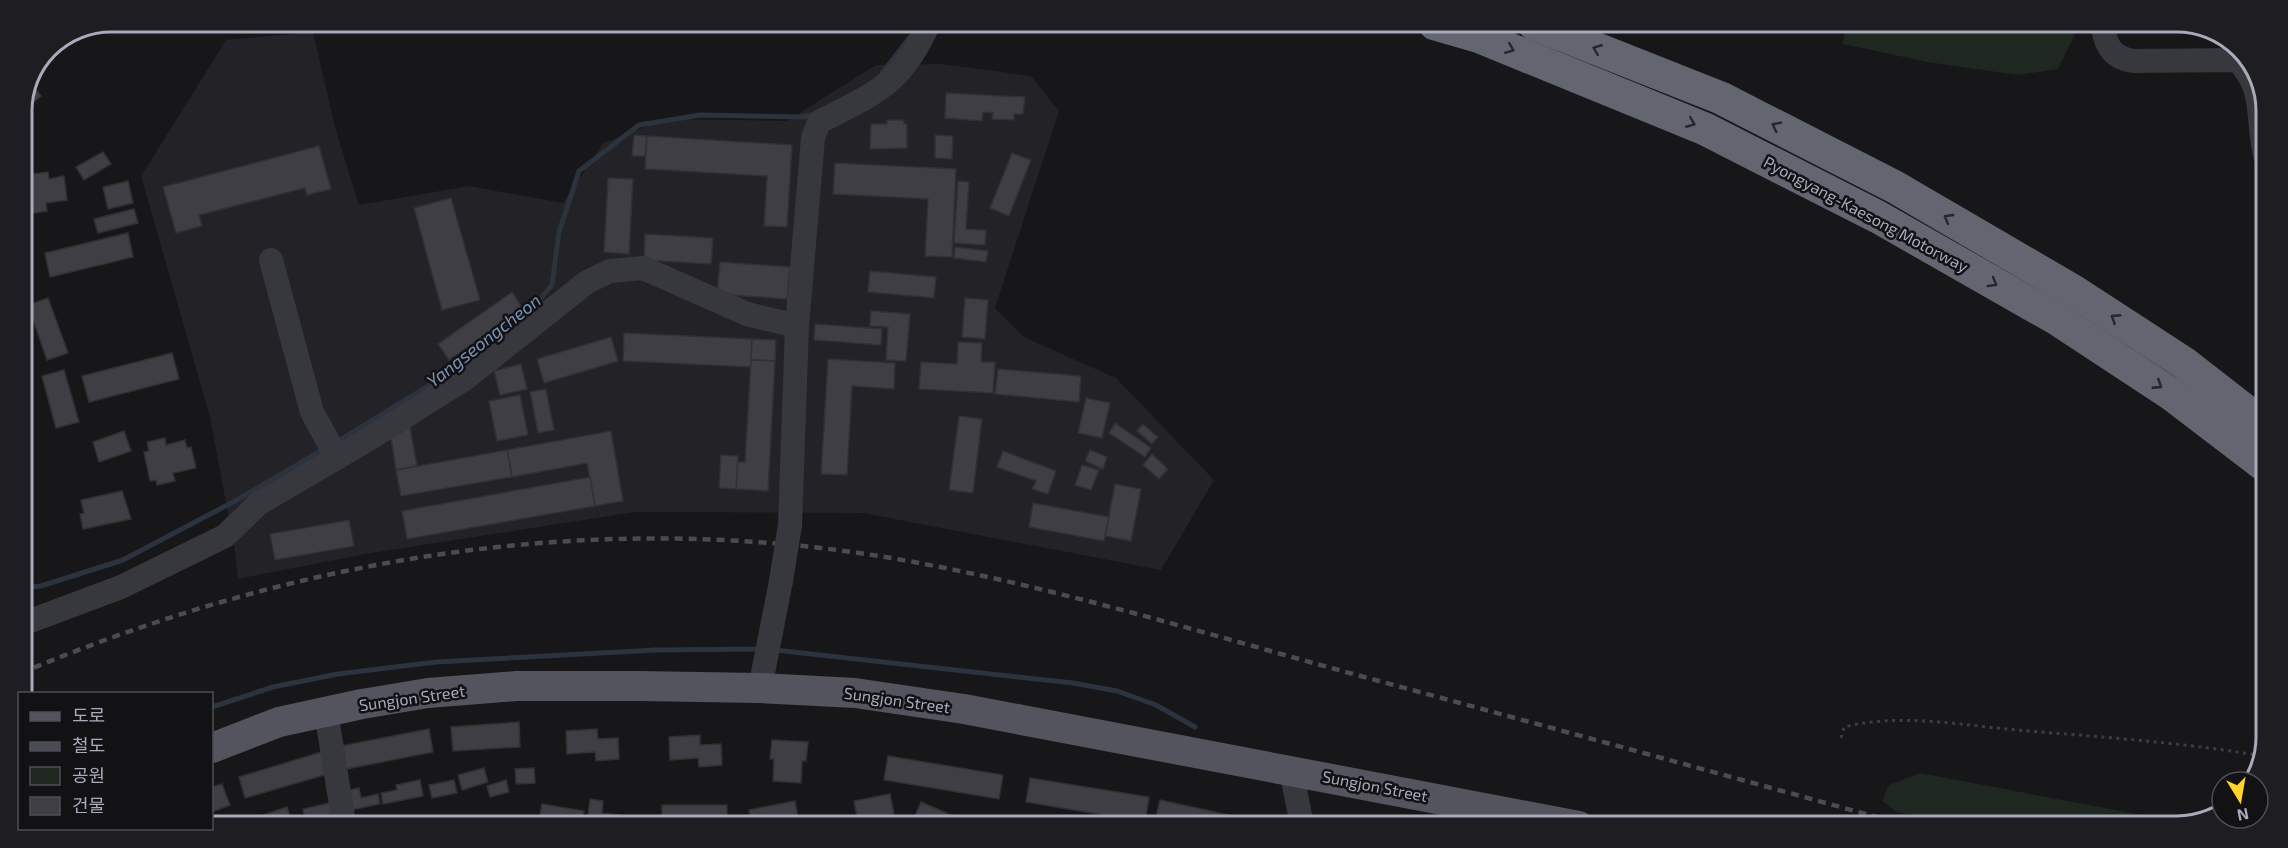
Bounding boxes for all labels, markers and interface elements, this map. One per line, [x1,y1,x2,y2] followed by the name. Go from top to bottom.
[1504,42,1515,54] one-way arrow
[1592,44,1603,56] one-way arrow
[1684,116,1695,128] one-way arrow
[1771,122,1782,133] one-way arrow
[1761,152,1972,276] street label: Pyongyang-Kaesong Motorway
[1944,213,1954,225] one-way arrow
[1987,275,1997,287] one-way arrow
[422,289,545,392] water label: Yangseongcheon
[2111,314,2122,325] one-way arrow
[2152,378,2163,389] one-way arrow
[358,681,466,715] street label: Sungjon Street
[843,683,951,717] street label: Sungjon Street
[18,692,213,830] legend
[72,704,105,726] text: 도로
[72,734,105,756] text: 철도
[72,764,105,786] text: 공원
[1321,766,1429,806] street label: Sungjon Street
[2210,770,2270,830] north arrow
[72,794,105,816] text: 건물
[2235,805,2250,826] text: N

